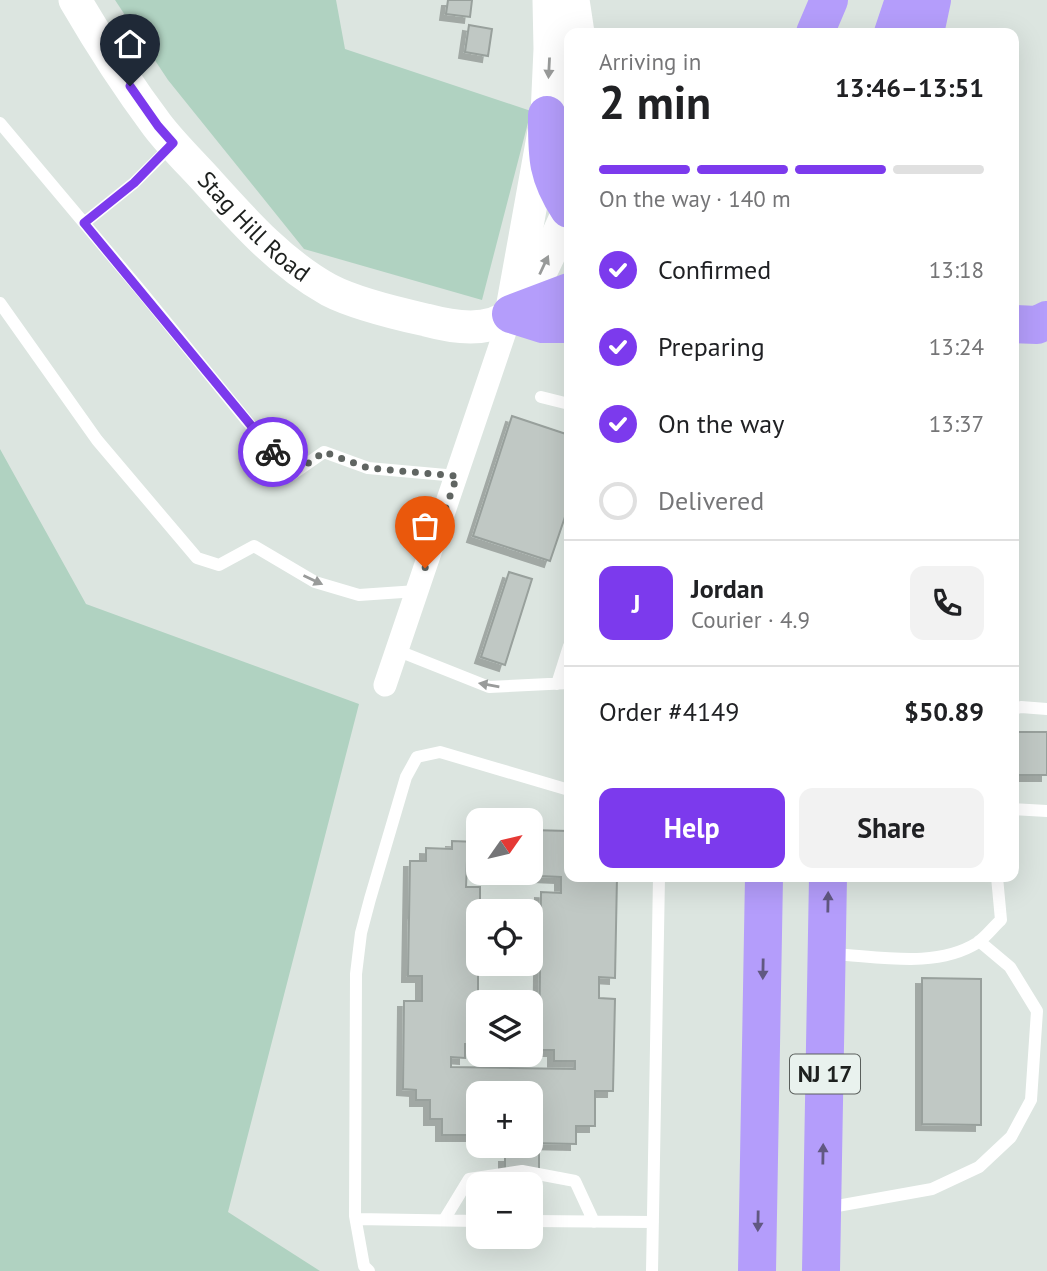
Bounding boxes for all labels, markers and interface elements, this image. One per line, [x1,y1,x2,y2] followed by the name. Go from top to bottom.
[100,14,160,86] pin
[111,25,149,63] icon: home
[599,47,701,76] text: Arriving in
[543,57,554,79] one-way arrow
[835,71,984,104] text: 13:46–13:51
[599,72,711,132] text: 2 min
[191,164,316,288] street label: Stag Hill Road
[599,184,791,213] text: On the way · 140 m
[599,251,637,289] icon: check
[658,253,771,286] text: Confirmed
[538,254,549,275] one-way arrow
[929,255,984,284] text: 13:18
[599,328,637,366] icon: check
[658,330,765,363] text: Preparing
[929,332,984,361] text: 13:24
[599,405,637,443] icon: check
[658,407,784,440] text: On the way
[929,409,984,438] text: 13:37
[238,417,308,487] courier
[254,433,292,471] icon: bike
[658,484,764,517] text: Delivered
[395,496,455,568] pin
[406,507,444,545] icon: bag
[910,566,984,640] button: phone
[691,572,764,605] text: Jordan
[303,574,323,586] one-way arrow
[632,587,640,620] text: J
[691,605,810,634] text: Courier · 4.9
[478,679,500,690] one-way arrow
[599,695,739,728] text: Order #4149
[904,695,984,728] text: $50.89
[599,788,785,868] button: Help
[799,788,984,868] button: Share
[466,808,542,886] north arrow
[466,808,543,1249] map controls
[822,891,833,913] one-way arrow
[466,899,543,976] button: locate
[757,959,769,981] one-way arrow
[466,990,543,1067] button: layers
[790,1054,860,1093] road number: NJ 17
[466,1081,543,1158] button: +
[817,1143,829,1165] one-way arrow
[466,1172,543,1249] button: −
[753,1211,764,1233] one-way arrow

